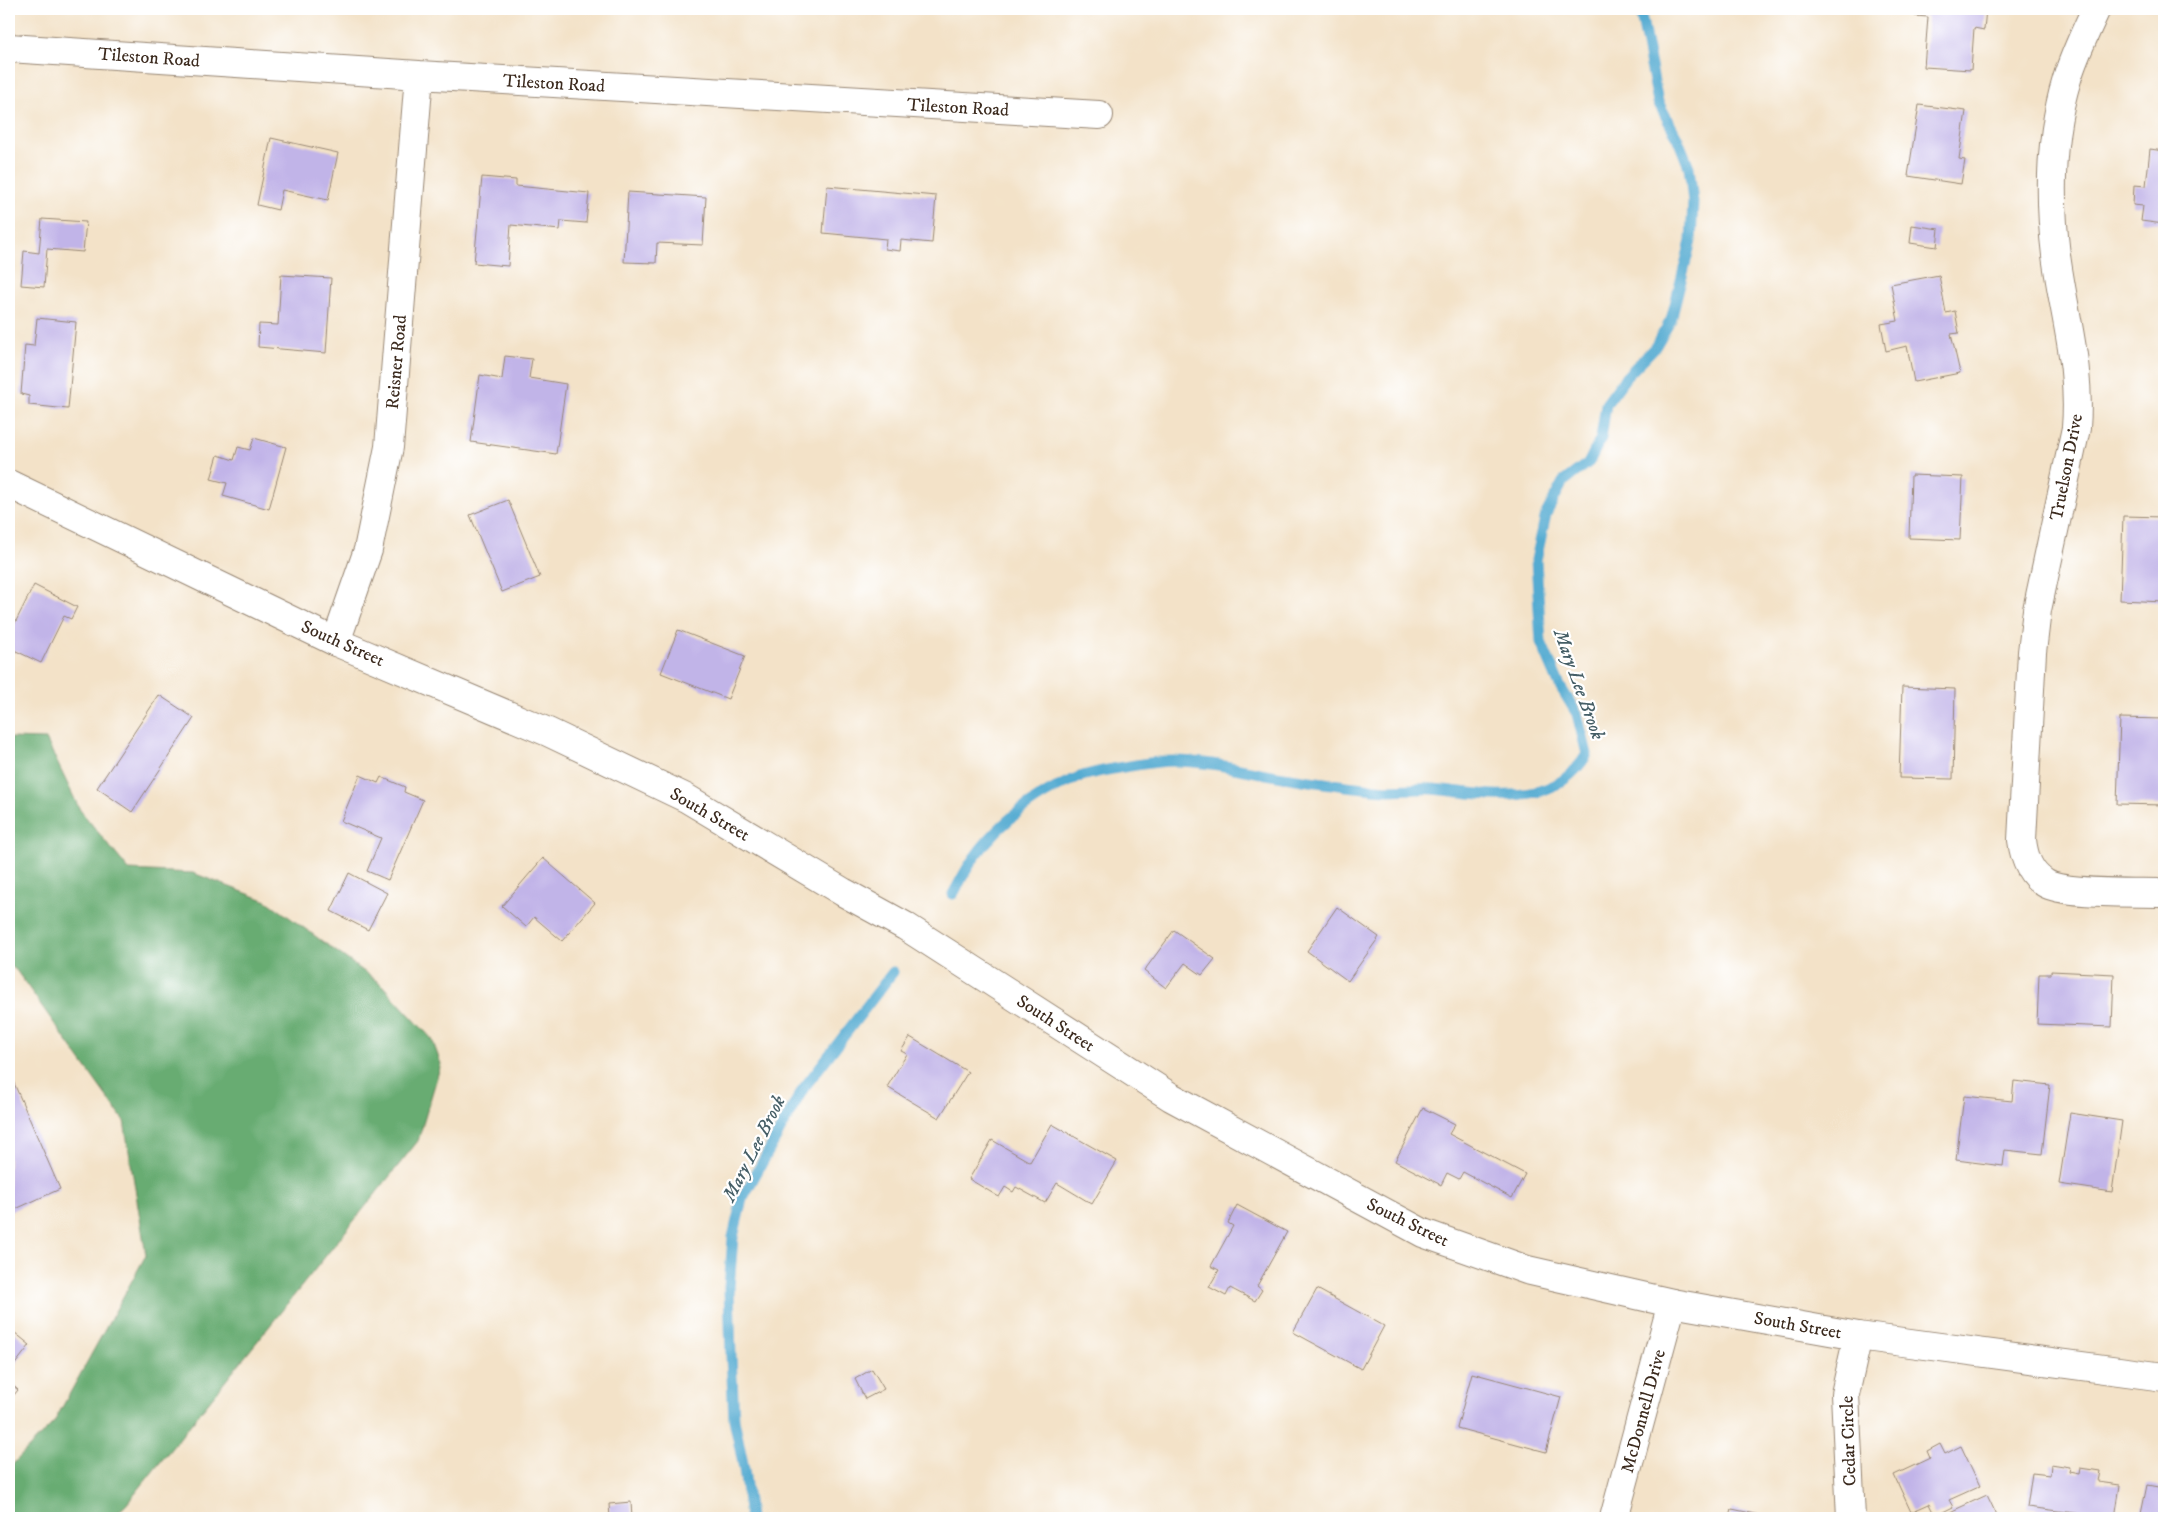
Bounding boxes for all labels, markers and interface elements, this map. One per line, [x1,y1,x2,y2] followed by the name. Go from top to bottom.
[97,43,201,73] street label: Tileston Road
[502,70,605,98] street label: Tileston Road
[906,94,1009,122] street label: Tileston Road
[382,314,412,410] street label: Reisner Road
[2046,412,2088,522] street label: Truelson Drive
[298,616,388,672] street label: South Street
[1547,624,1609,743] water label: Mary Lee Brook
[666,783,754,847] street label: South Street
[1012,991,1099,1057] street label: South Street
[717,1092,791,1207] water label: Mary Lee Brook
[1363,1194,1452,1252] street label: South Street
[1752,1307,1844,1345] street label: South Street
[1617,1347,1671,1475] street label: McDonnell Drive
[1836,1395,1862,1486] street label: Cedar Circle

